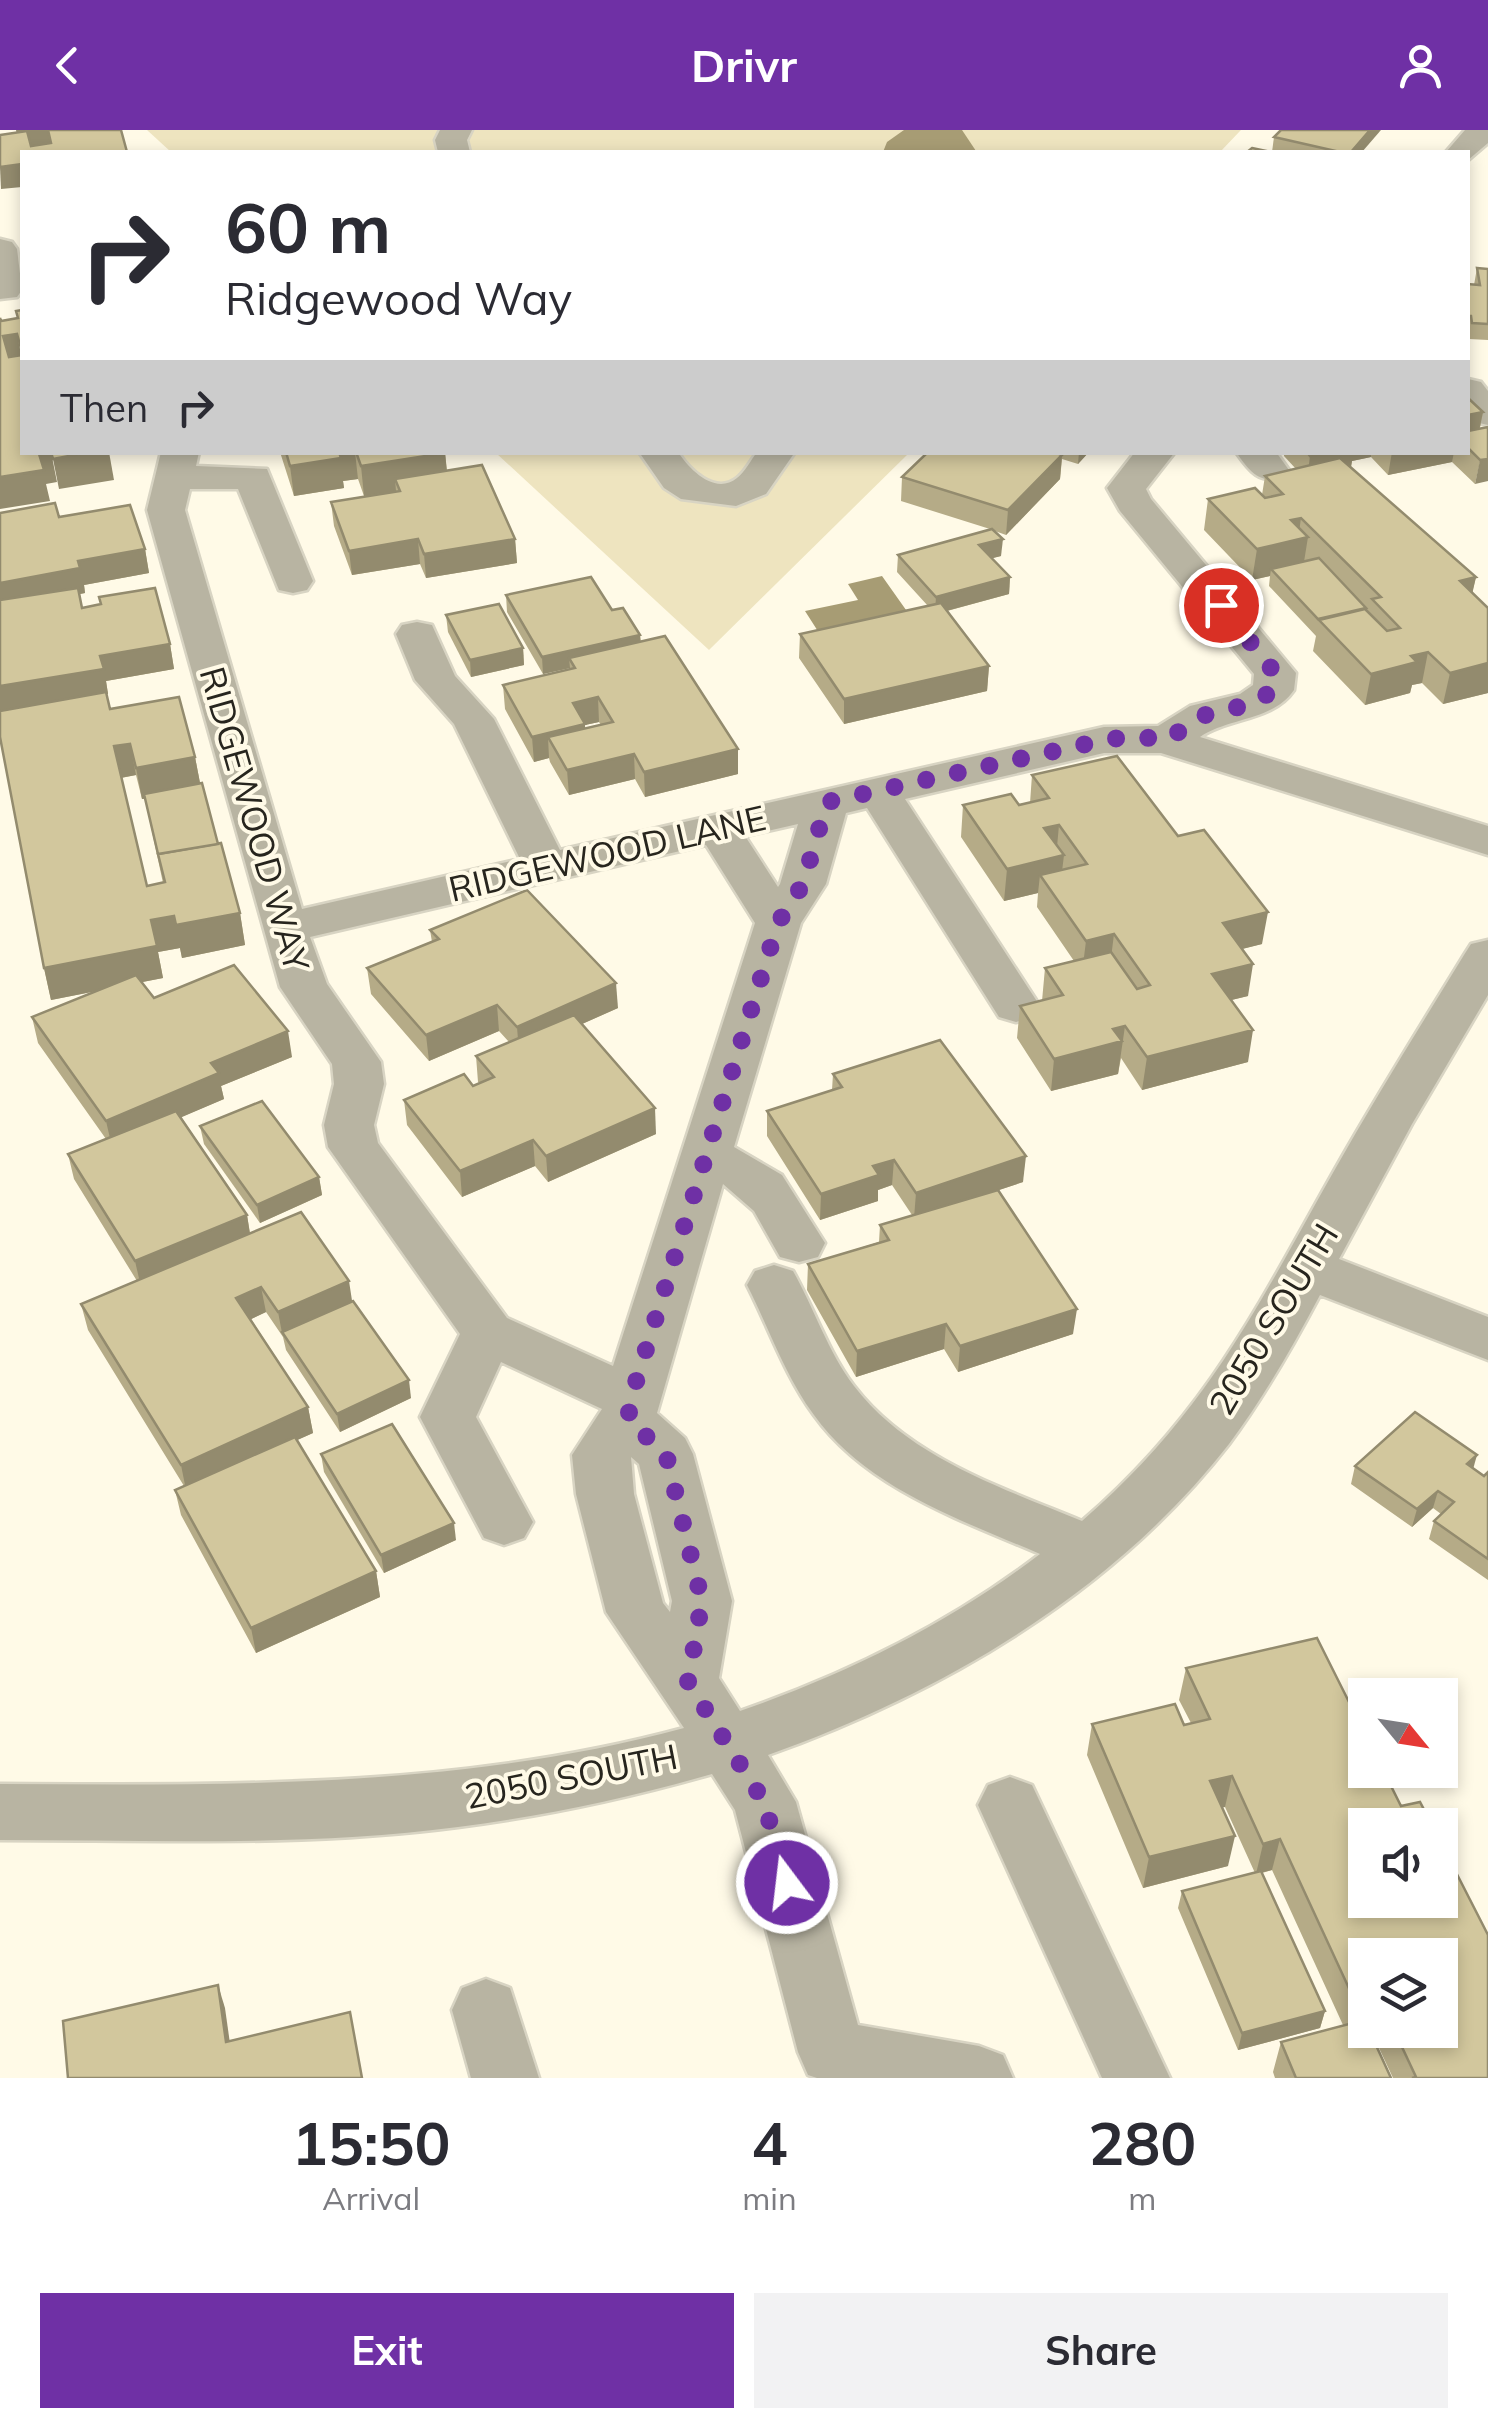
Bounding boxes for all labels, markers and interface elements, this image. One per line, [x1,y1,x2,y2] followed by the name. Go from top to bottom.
[691,37,797,93] text: Drivr
[40,38,95,93] icon: back
[1393,38,1448,93] icon: person
[225,183,391,271] text: 60 m
[60,190,190,320] icon: right
[225,270,572,326] text: Ridgewood Way
[168,380,223,435] icon: right
[60,384,148,432] text: Then
[1179,563,1264,648] pin
[1194,578,1249,633] icon: arrive
[190,662,320,977] street label: RIDGEWOOD WAY
[444,795,770,911] street label: RIDGEWOOD LANE
[1199,1215,1347,1423] street label: 2050 SOUTH
[1348,1678,1458,1788] north arrow
[1348,1678,1458,2048] map controls
[461,1734,681,1818] street label: 2050 SOUTH
[1348,1808,1458,1918] button: sound
[735,1831,839,1935] position arrow
[1348,1938,1458,2048] button: layers
[292,2105,451,2180] text: 15:50
[751,2105,787,2180] text: 4
[1088,2105,1196,2180] text: 280
[322,2178,420,2218] text: Arrival
[742,2178,797,2218] text: min
[1128,2178,1156,2218] text: m
[40,2293,734,2408] button: Exit
[754,2293,1448,2408] button: Share

